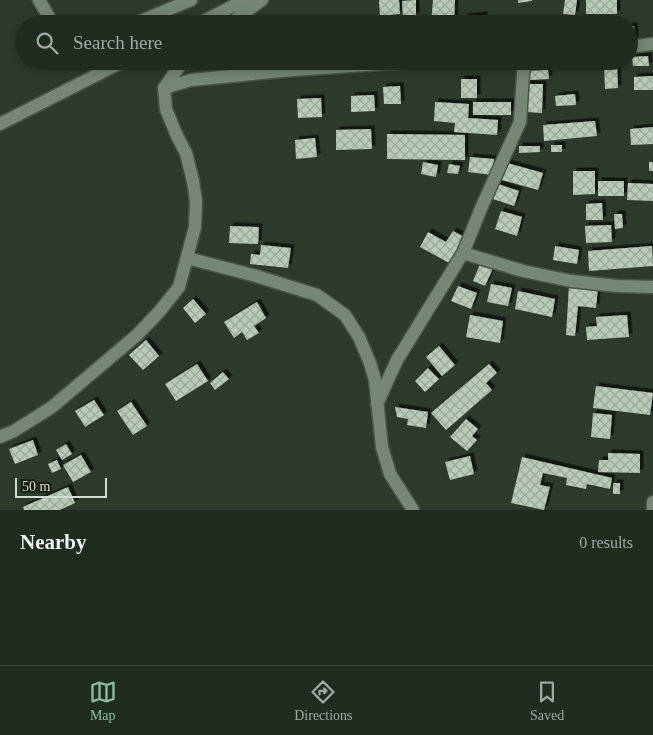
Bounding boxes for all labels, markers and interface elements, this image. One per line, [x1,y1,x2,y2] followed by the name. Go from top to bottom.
[15,15,638,70] search box
[33,29,61,57] icon: search
[73,32,162,53] text: Search here
[15,475,108,498] scale bar
[22,479,50,494] text: 50 m
[20,530,87,554] text: Nearby
[579,534,633,551] text: 0 results
[89,678,117,724] tab: Map
[294,678,353,724] tab: Directions
[530,678,564,724] tab: Saved

